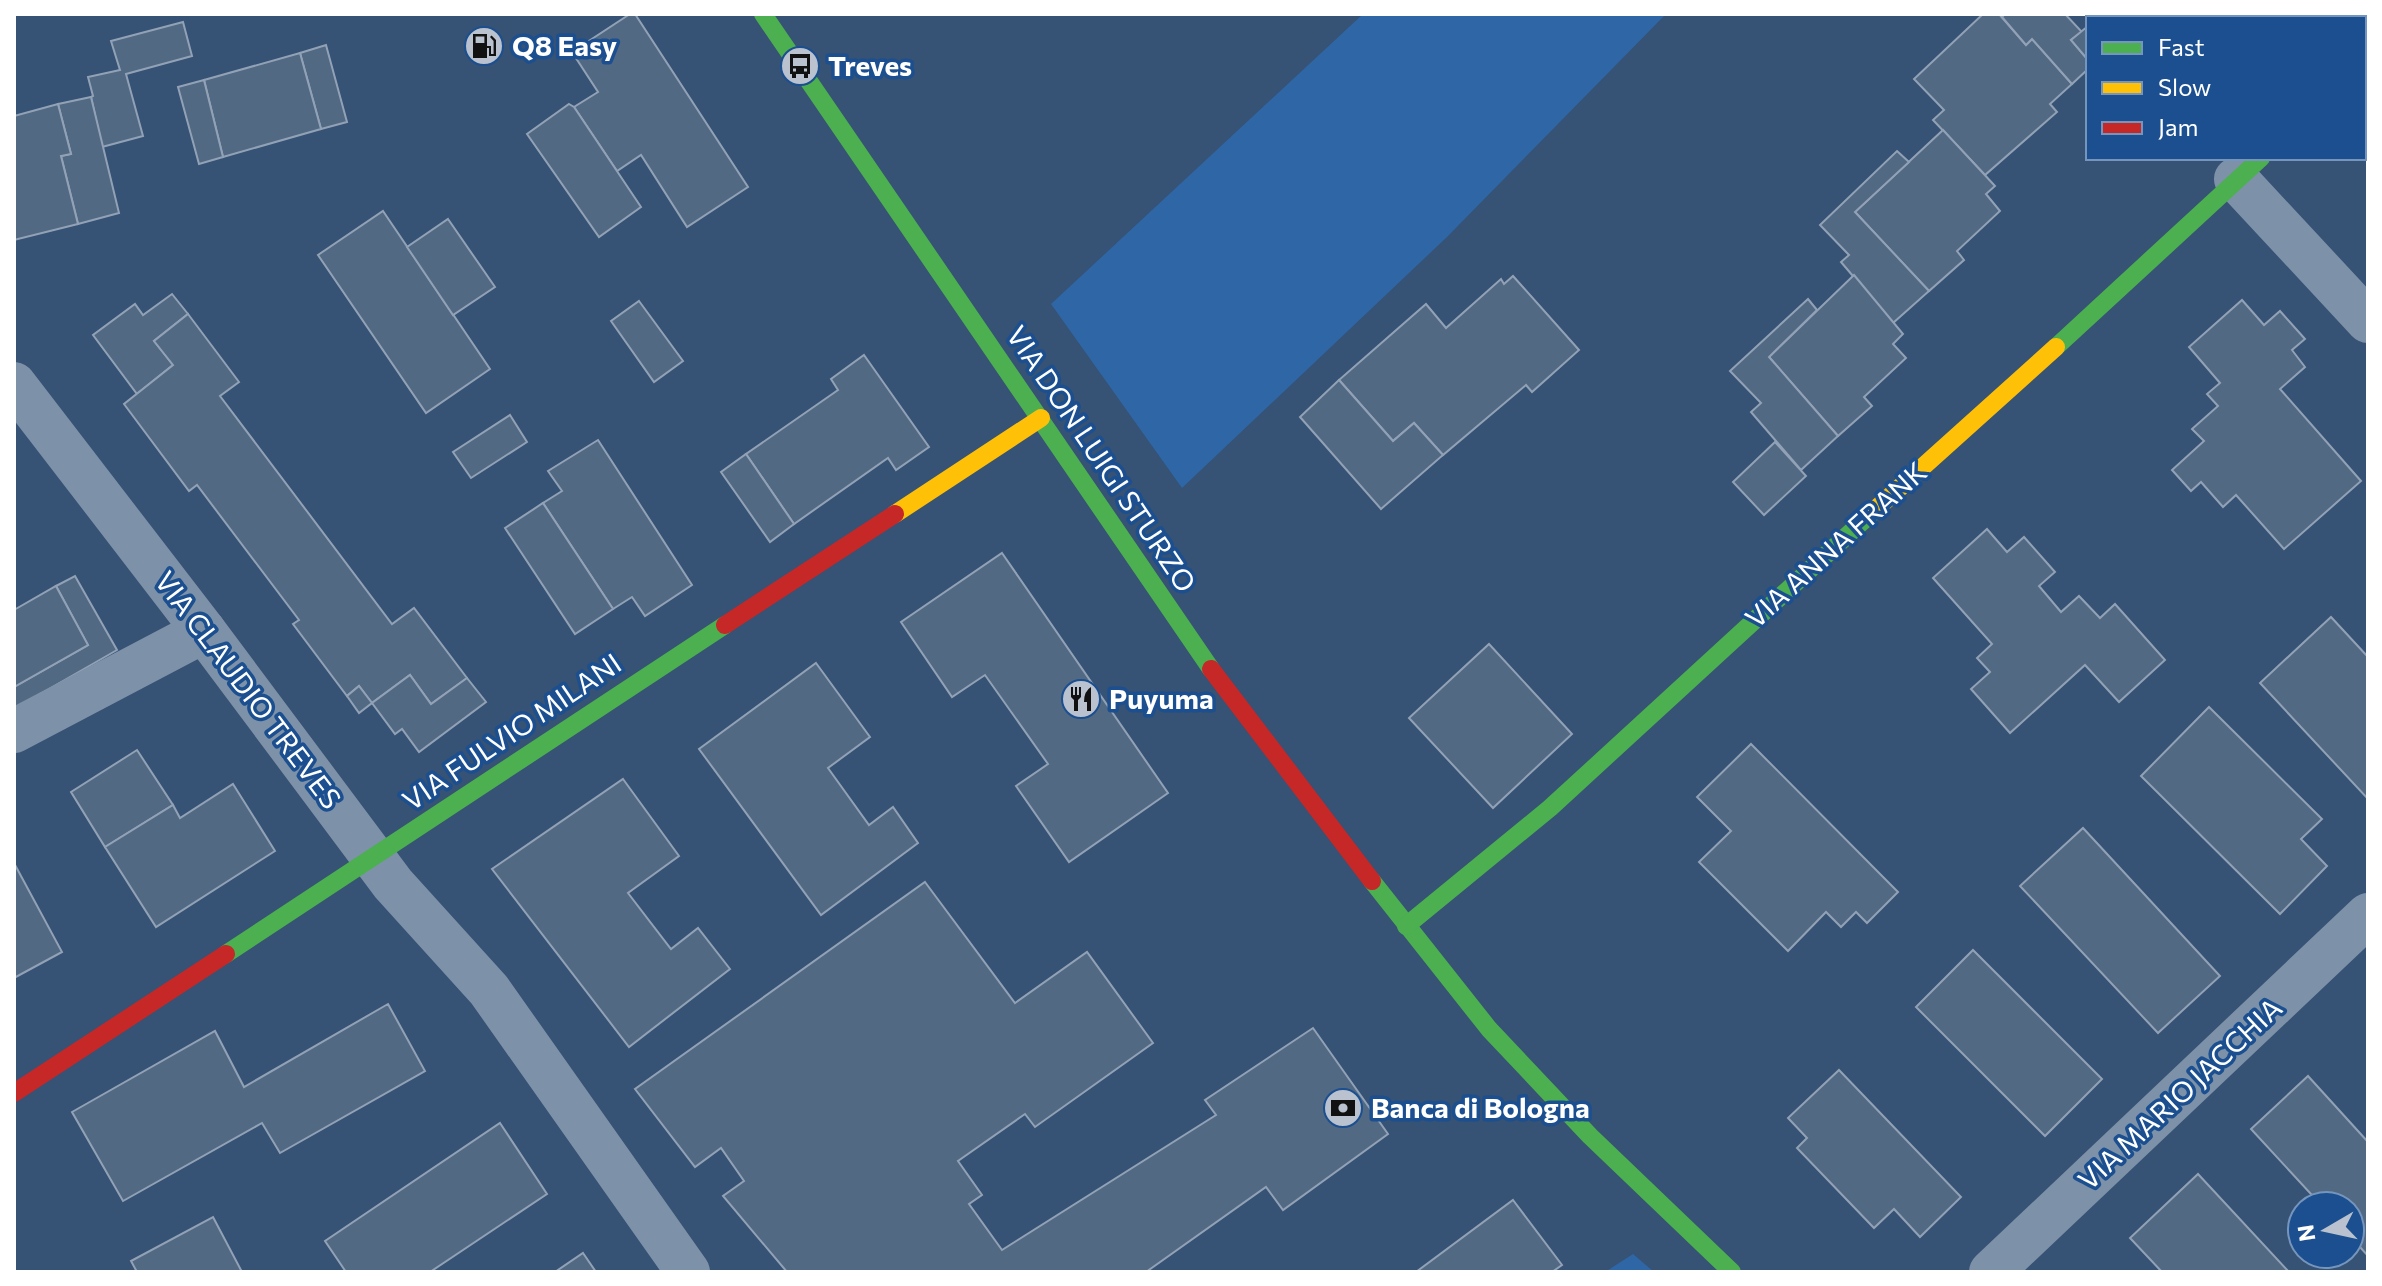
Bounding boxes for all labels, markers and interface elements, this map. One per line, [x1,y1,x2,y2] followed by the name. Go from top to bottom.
[2086,16,2366,160] legend
[463,25,505,67] fuel station icon: Q8 Easy
[512,28,617,62] place label: Q8 Easy
[2158,32,2205,61] text: Fast
[779,45,821,87] bus stop icon: Treves
[828,48,912,82] place label: Treves
[2158,72,2211,101] text: Slow
[2158,112,2198,141] text: Jam
[1000,319,1204,598] street label: VIA DON LUIGI STURZO
[1738,454,1933,635] street label: VIA ANNA FRANK
[149,564,349,815] street label: VIA CLAUDIO TREVES
[396,645,627,817] street label: VIA FULVIO MILANI
[1060,678,1102,720] restaurant icon: Puyuma
[1109,681,1214,715] place label: Puyuma
[2071,990,2288,1196] street label: VIA MARIO JACCHIA
[1322,1087,1364,1129] bank icon: Banca di Bologna
[1371,1090,1590,1124] place label: Banca di Bologna
[2286,1190,2366,1270] north arrow
[2291,1223,2320,1243] text: N

